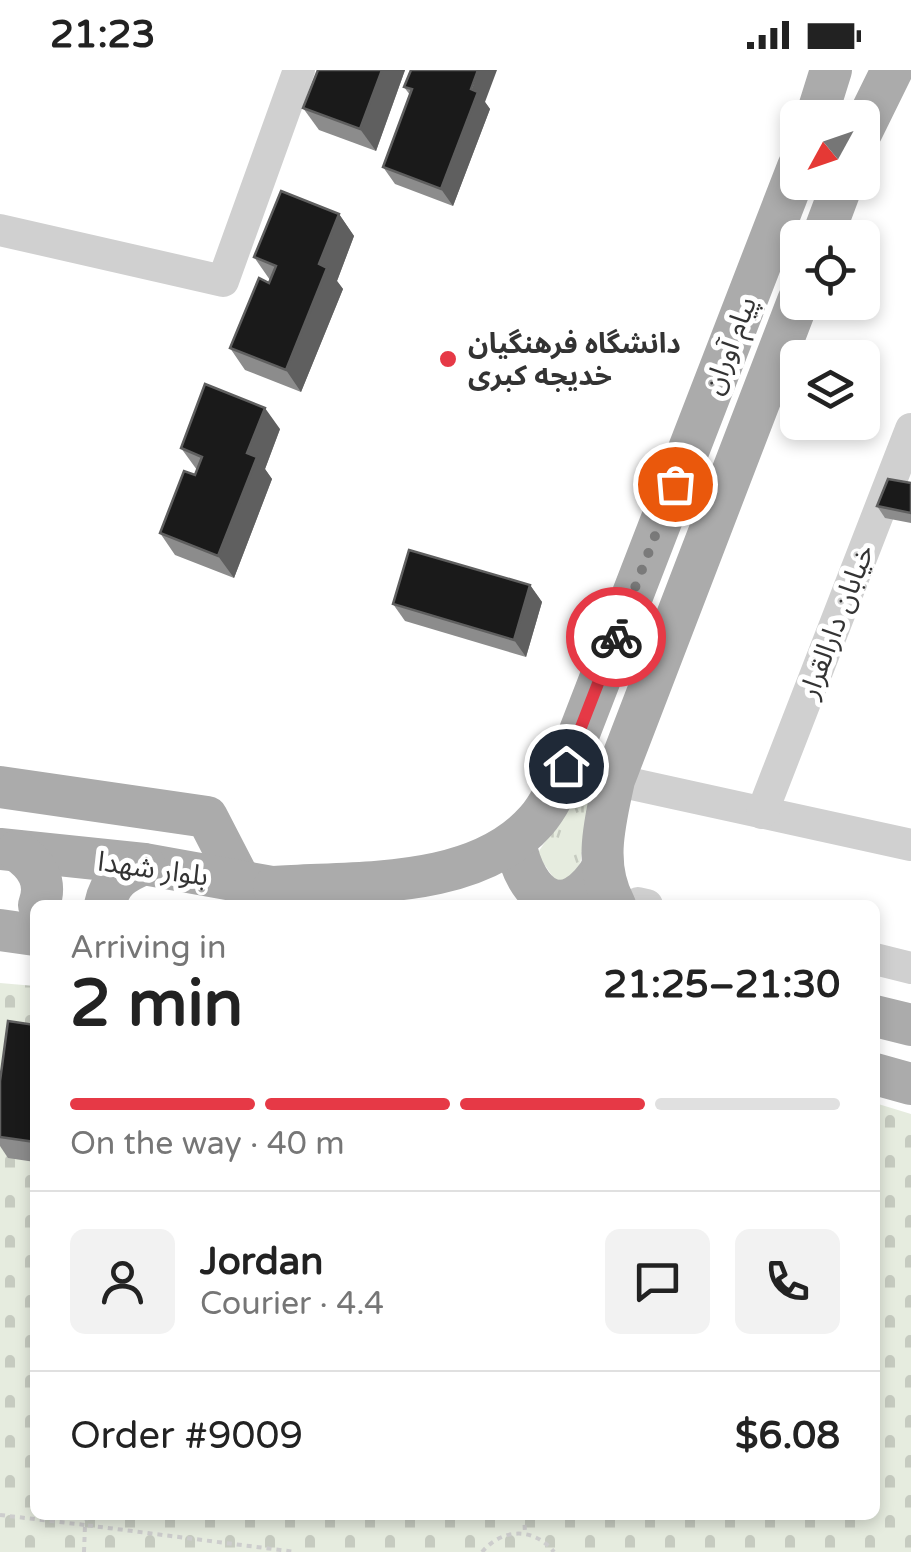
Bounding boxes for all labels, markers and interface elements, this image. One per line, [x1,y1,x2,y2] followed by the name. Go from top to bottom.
[50,12,155,58] text: 21:23
[780,100,880,200] north arrow
[780,100,880,440] map controls
[780,220,880,320] button: locate
[696,292,767,400] street label: پیام آوران
[468,327,681,393] place label: دانشگاه فرهنگیان خدیجه کبری
[780,340,880,440] button: layers
[437,348,459,370] marker: دانشگاه فرهنگیان خدیجه کبری
[633,442,718,527] pin
[648,457,703,512] icon: bag
[792,540,882,704] street label: خیابان دارالقرار
[566,587,666,687] courier
[589,610,644,665] icon: bike
[524,724,609,809] pin
[539,739,594,794] icon: home
[95,844,210,894] street label: بلوار شهدا
[70,929,227,967] text: Arriving in
[603,962,840,1008] text: 21:25–21:30
[70,965,243,1044] text: 2 min
[70,1125,345,1163] text: On the way · 40 m
[70,1229,175,1334] button: person
[605,1229,710,1334] button: chat
[735,1229,840,1334] button: phone
[200,1239,323,1285] text: Jordan
[200,1285,384,1323] text: Courier · 4.4
[70,1413,303,1459] text: Order #9009
[735,1413,840,1459] text: $6.08

